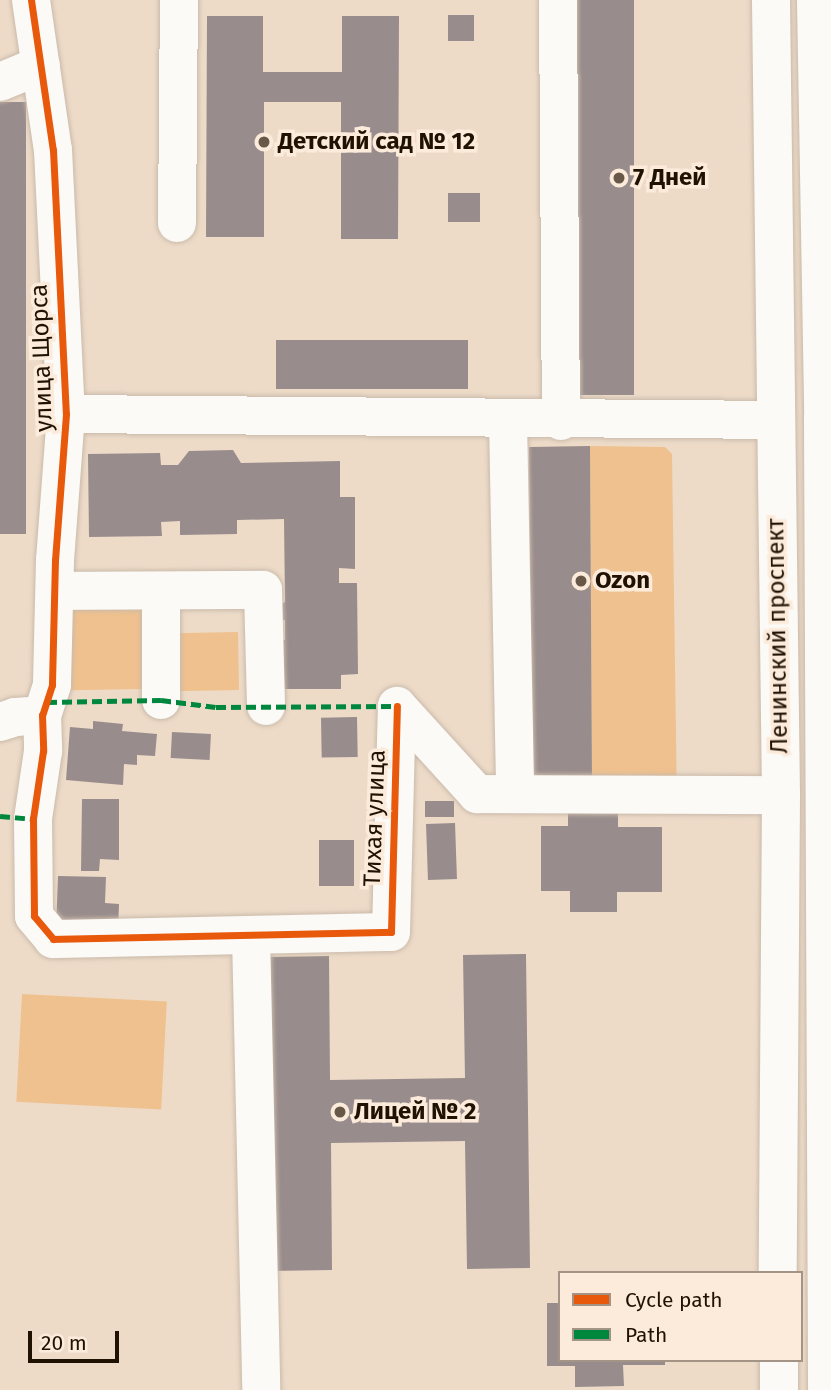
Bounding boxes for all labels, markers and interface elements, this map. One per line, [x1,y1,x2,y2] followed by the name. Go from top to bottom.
[278,128,475,156] place label: Детский сад № 12
[256,134,272,150] marker: Детский сад № 12
[633,164,707,192] place label: 7 Дней
[611,170,627,186] marker: 7 Дней
[25,284,59,432] street label: улица Щорса
[762,518,794,754] street label: Ленинский проспект
[595,567,650,595] place label: Ozon
[573,573,589,589] marker: Ozon
[358,749,392,887] street label: Тихая улица
[354,1098,476,1126] place label: Лицей № 2
[332,1104,348,1120] marker: Лицей № 2
[558,1271,803,1362] legend
[625,1287,723,1313] text: Cycle path
[32,1316,122,1360] scale bar
[625,1322,667,1348] text: Path
[41,1330,87,1356] text: 20 m

